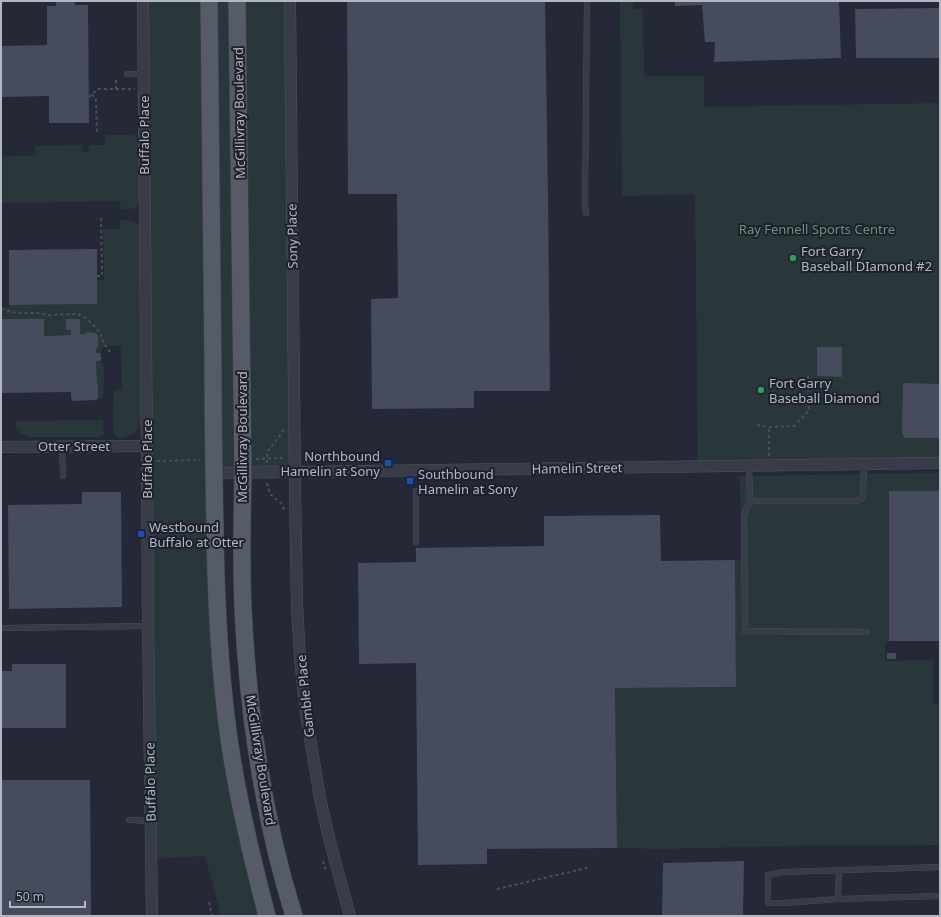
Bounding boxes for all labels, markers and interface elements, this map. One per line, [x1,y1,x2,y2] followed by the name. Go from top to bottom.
[229,47,249,179] street label: McGillivray Boulevard
[135,95,153,175] street label: Buffalo Place
[282,203,302,269] street label: Sony Place
[739,220,895,238] park label: Ray Fennell Sports Centre
[801,242,932,275] place label: Fort Garry Baseball DIamond #2
[788,253,798,263] marker: Fort Garry Baseball DIamond #2
[233,371,251,503] street label: McGillivray Boulevard
[769,374,880,407] place label: Fort Garry Baseball Diamond
[756,385,766,395] marker: Fort Garry Baseball Diamond
[138,419,156,499] street label: Buffalo Place
[38,437,110,455] street label: Otter Street
[280,447,380,480] place label: Northbound Hamelin at Sony
[383,458,393,468] marker: Northbound Hamelin at Sony
[531,458,623,478] street label: Hamelin Street
[418,465,518,498] place label: Southbound Hamelin at Sony
[405,476,415,486] marker: Southbound Hamelin at Sony
[149,518,245,551] place label: Westbound Buffalo at Otter
[136,529,146,539] marker: Westbound Buffalo at Otter
[292,654,318,738] street label: Gamble Place
[242,694,280,826] street label: McGillivray Boulevard
[140,742,160,822] street label: Buffalo Place
[10,883,85,909] scale bar
[16,888,44,905] text: 50 m

